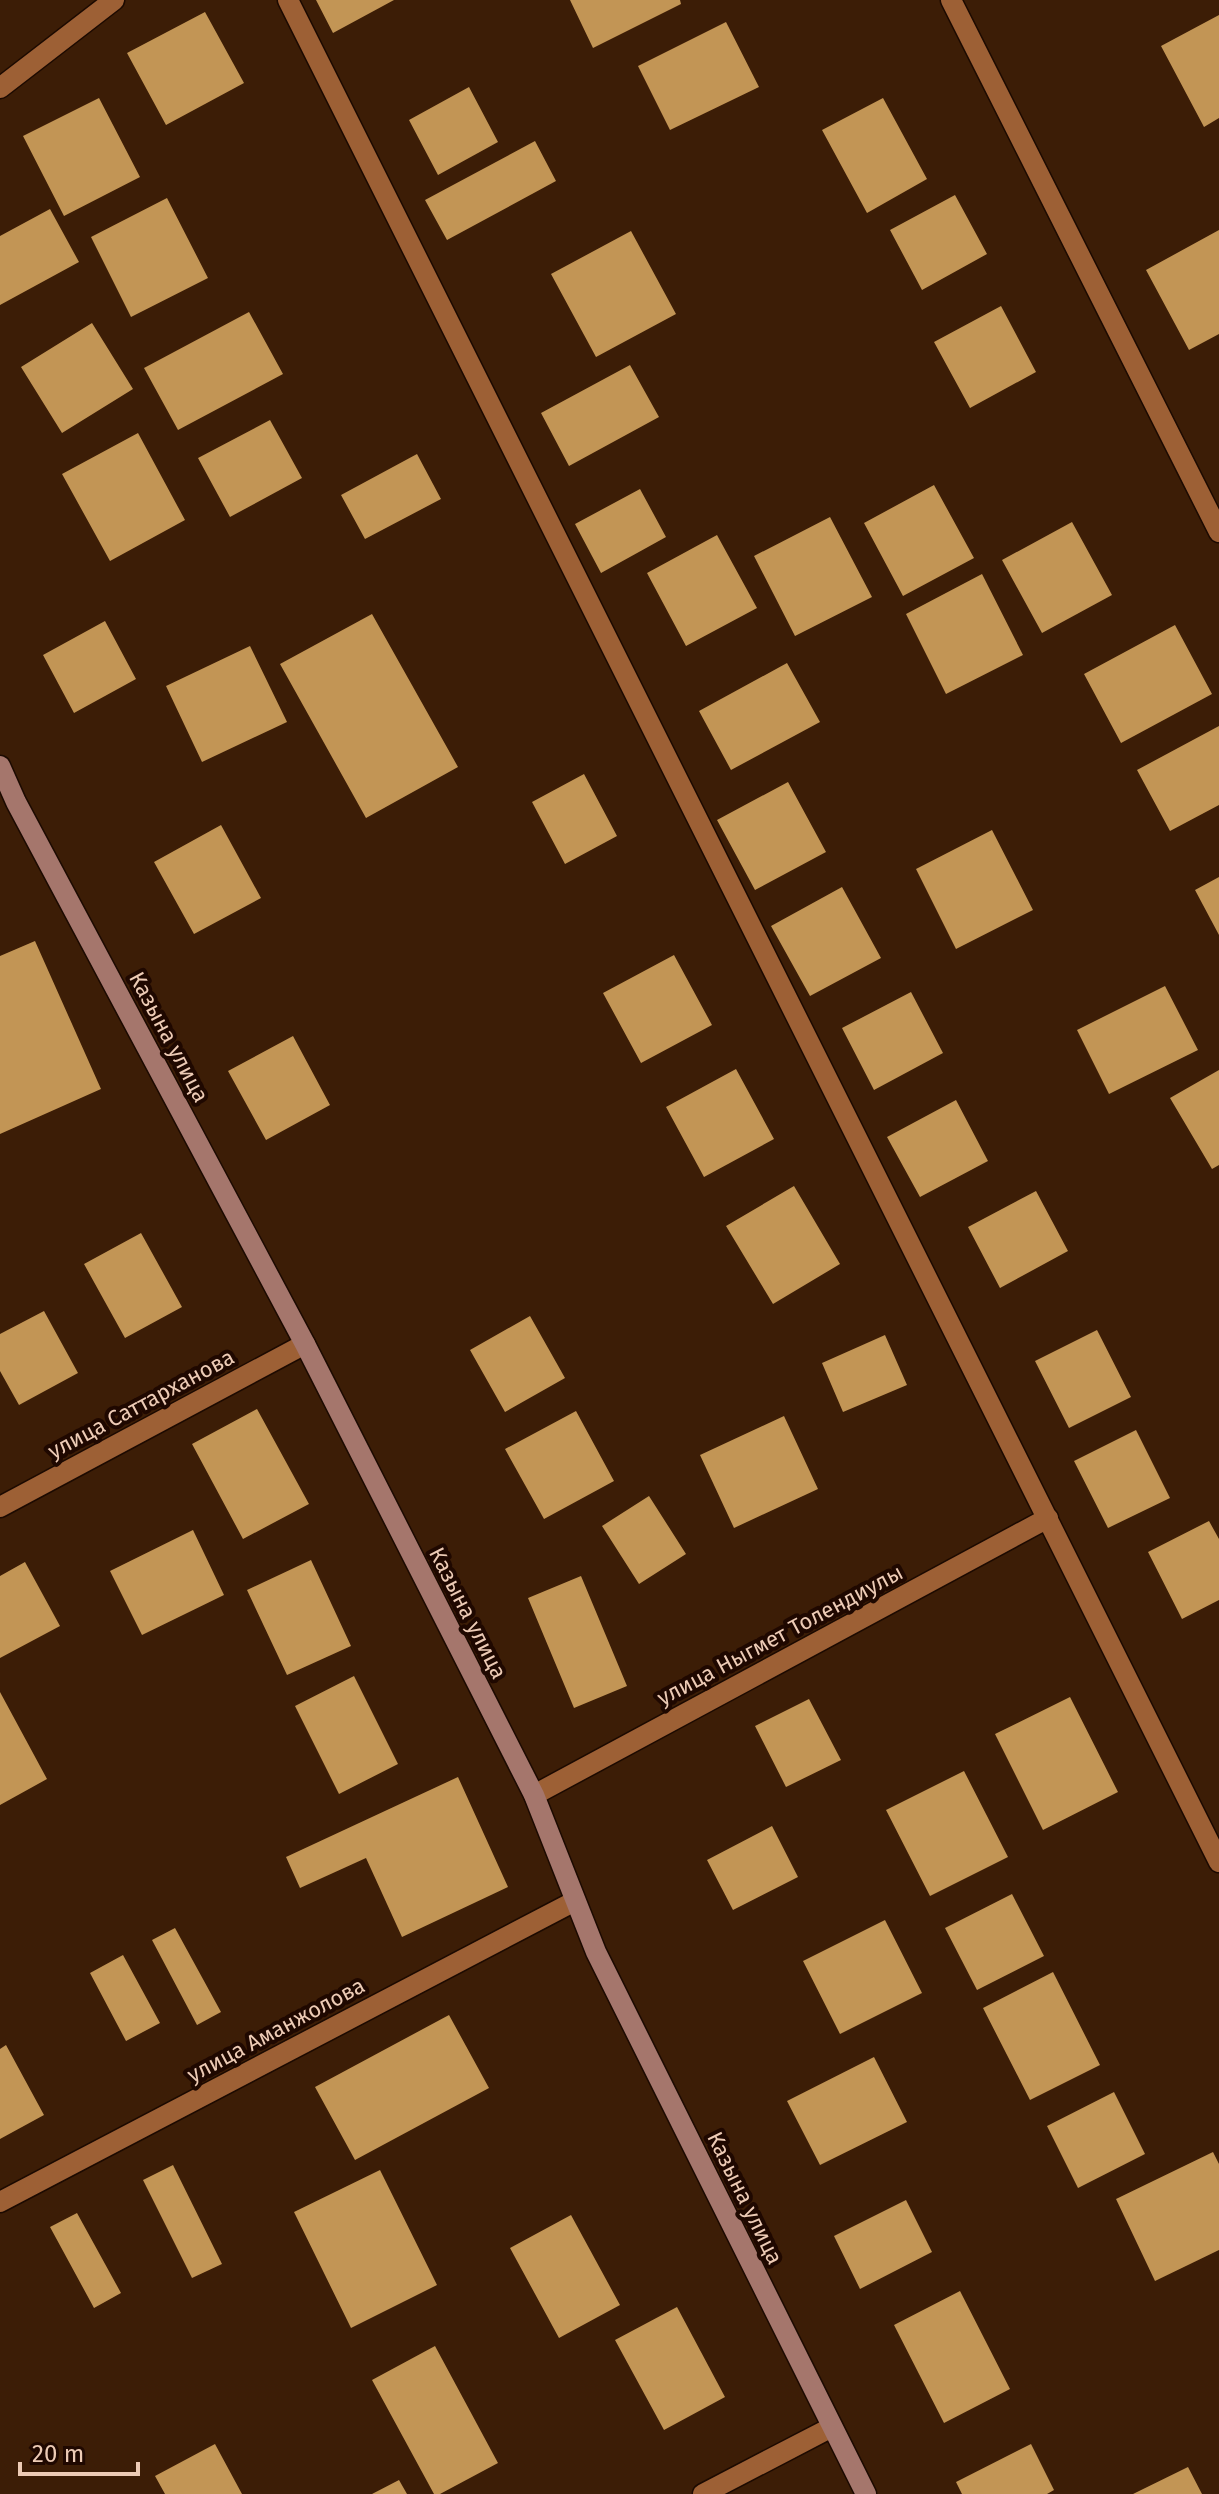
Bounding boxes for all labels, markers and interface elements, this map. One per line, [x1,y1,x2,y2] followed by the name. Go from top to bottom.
[123,967,215,1107] street label: Казына улица
[43,1343,239,1465] street label: улица Саттарханова
[423,1543,513,1683] street label: Казына улица
[652,1559,908,1711] street label: улица Ныгмет Толендиулы
[182,1972,370,2088] street label: улица Аманжолова
[701,2127,789,2269] street label: Казына улица
[20,2426,138,2476] scale bar
[32,2440,84,2468] text: 20 m

